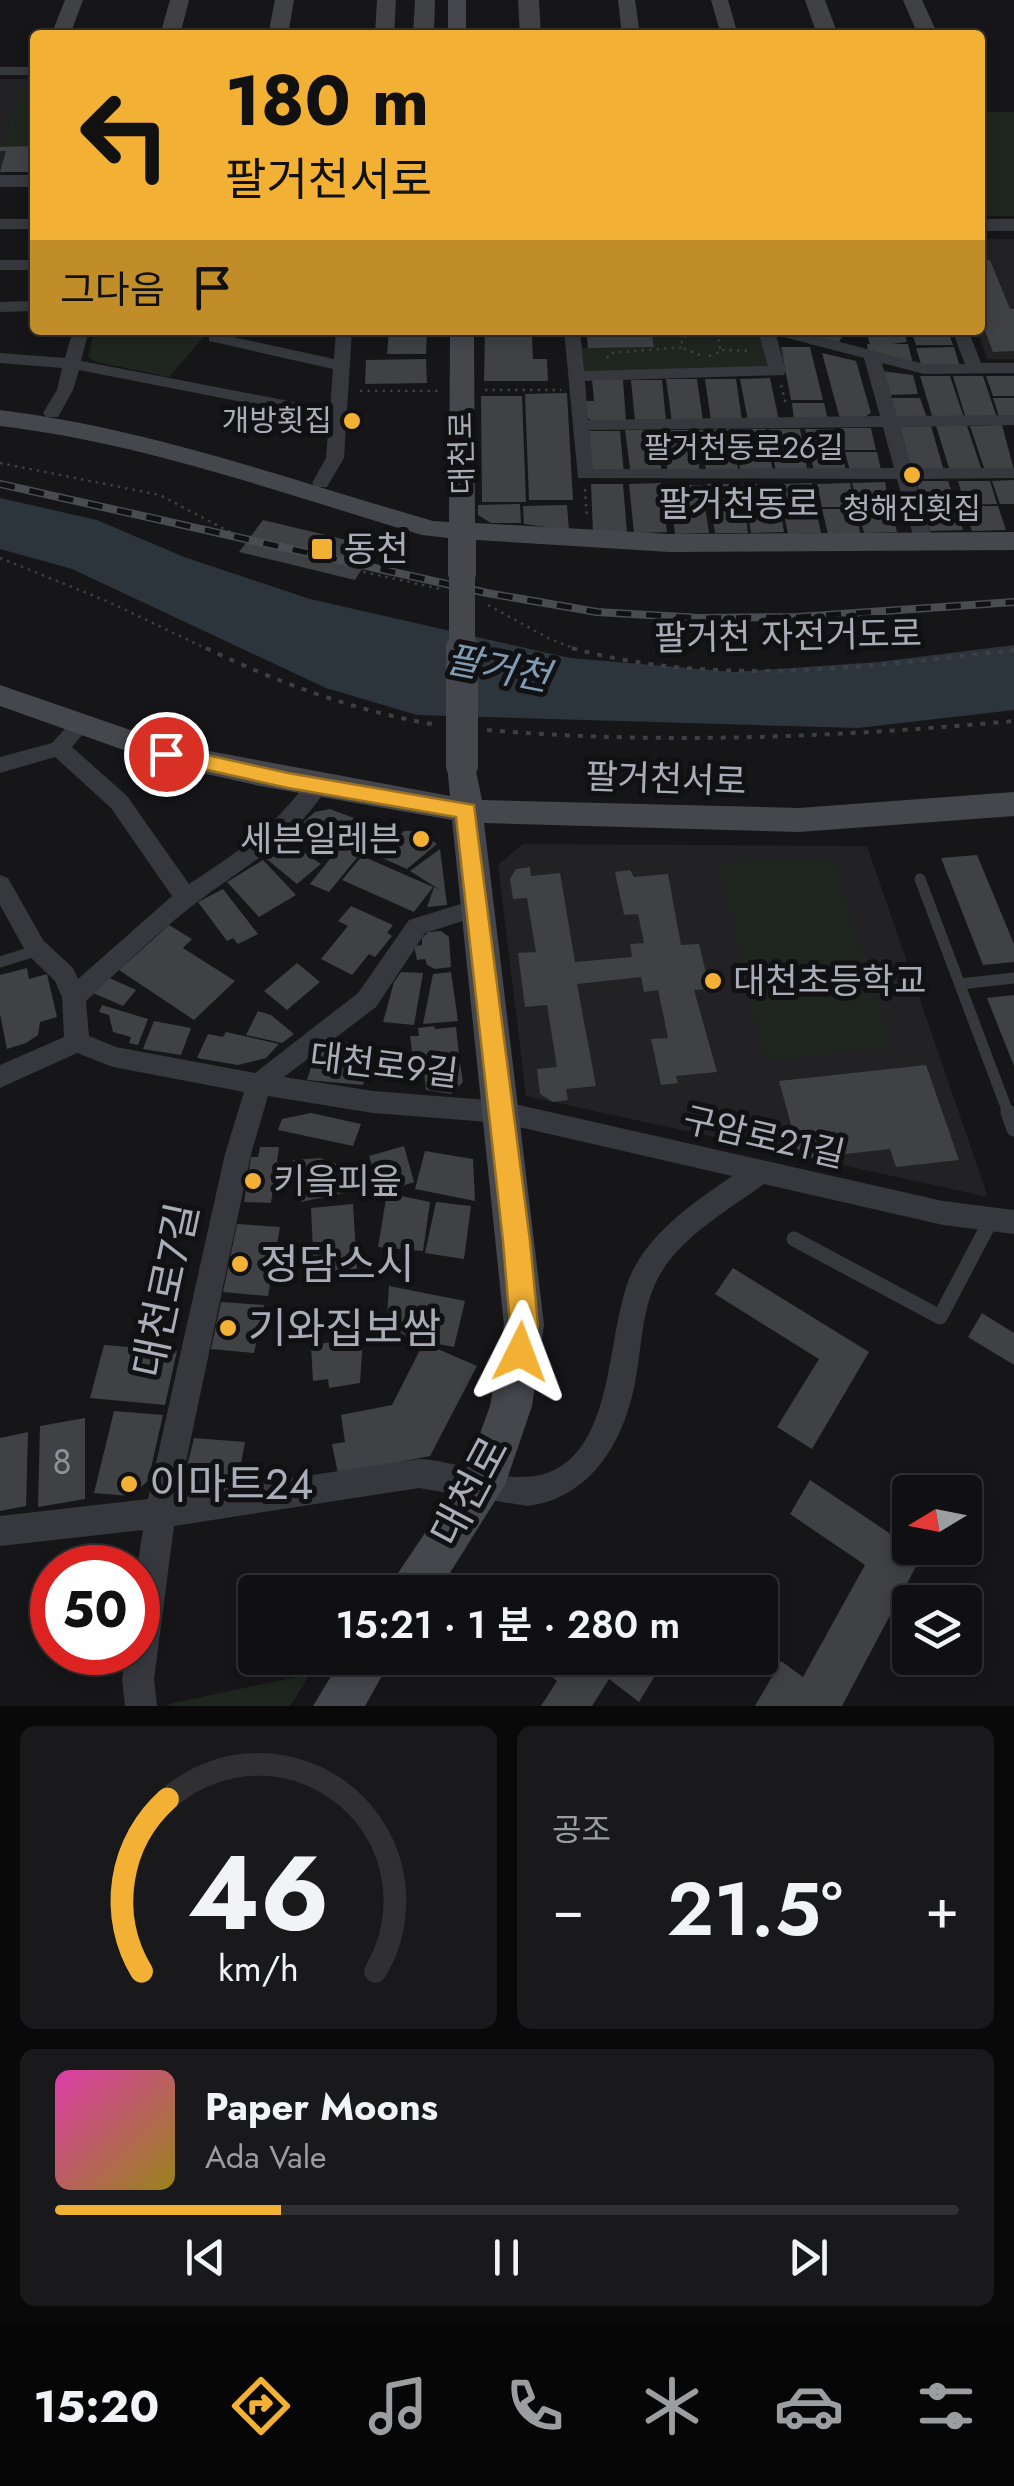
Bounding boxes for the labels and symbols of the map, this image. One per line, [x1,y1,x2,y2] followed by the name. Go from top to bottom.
[222,399,332,442] place label: 개방횟집
[341,410,363,432] marker: 개방횟집
[439,411,484,495] street label: 대천로
[644,426,844,469] street label: 팔거천동로26길
[901,464,923,486] marker: 청해진횟집
[658,479,820,529] street label: 팔거천동로
[843,487,981,530] place label: 청해진횟집
[344,524,408,574] place label: 동천
[309,536,335,562] marker: 동천
[654,609,922,663] street label: 팔거천 자전거도로
[441,631,559,705] water label: 팔거천
[124,712,209,797] pin
[585,751,747,807] street label: 팔거천서로
[240,814,401,864] place label: 세븐일레븐
[410,828,432,850] marker: 세븐일레븐
[733,956,926,1006] place label: 대천초등학교
[702,970,724,992] marker: 대천초등학교
[307,1031,461,1099] street label: 대천로9길
[678,1094,850,1180] street label: 구암로21길
[273,1156,402,1206] place label: 키읔피읖
[242,1170,264,1192] marker: 키읔피읖
[117,1197,214,1383] street label: 대천로7길
[260,1234,415,1295] place label: 정담스시
[229,1253,251,1275] marker: 정담스시
[248,1298,441,1359] place label: 기와집보쌈
[468,1300,572,1404] position arrow
[217,1317,239,1339] marker: 기와집보쌈
[415,1426,524,1557] street label: 대천로
[52,1437,72,1487] house number: 8
[149,1454,313,1515] place label: 이마트24
[118,1473,140,1495] marker: 이마트24
[892,1475,982,1565] north arrow
[30,1545,160,1675] speed limit sign: 50

